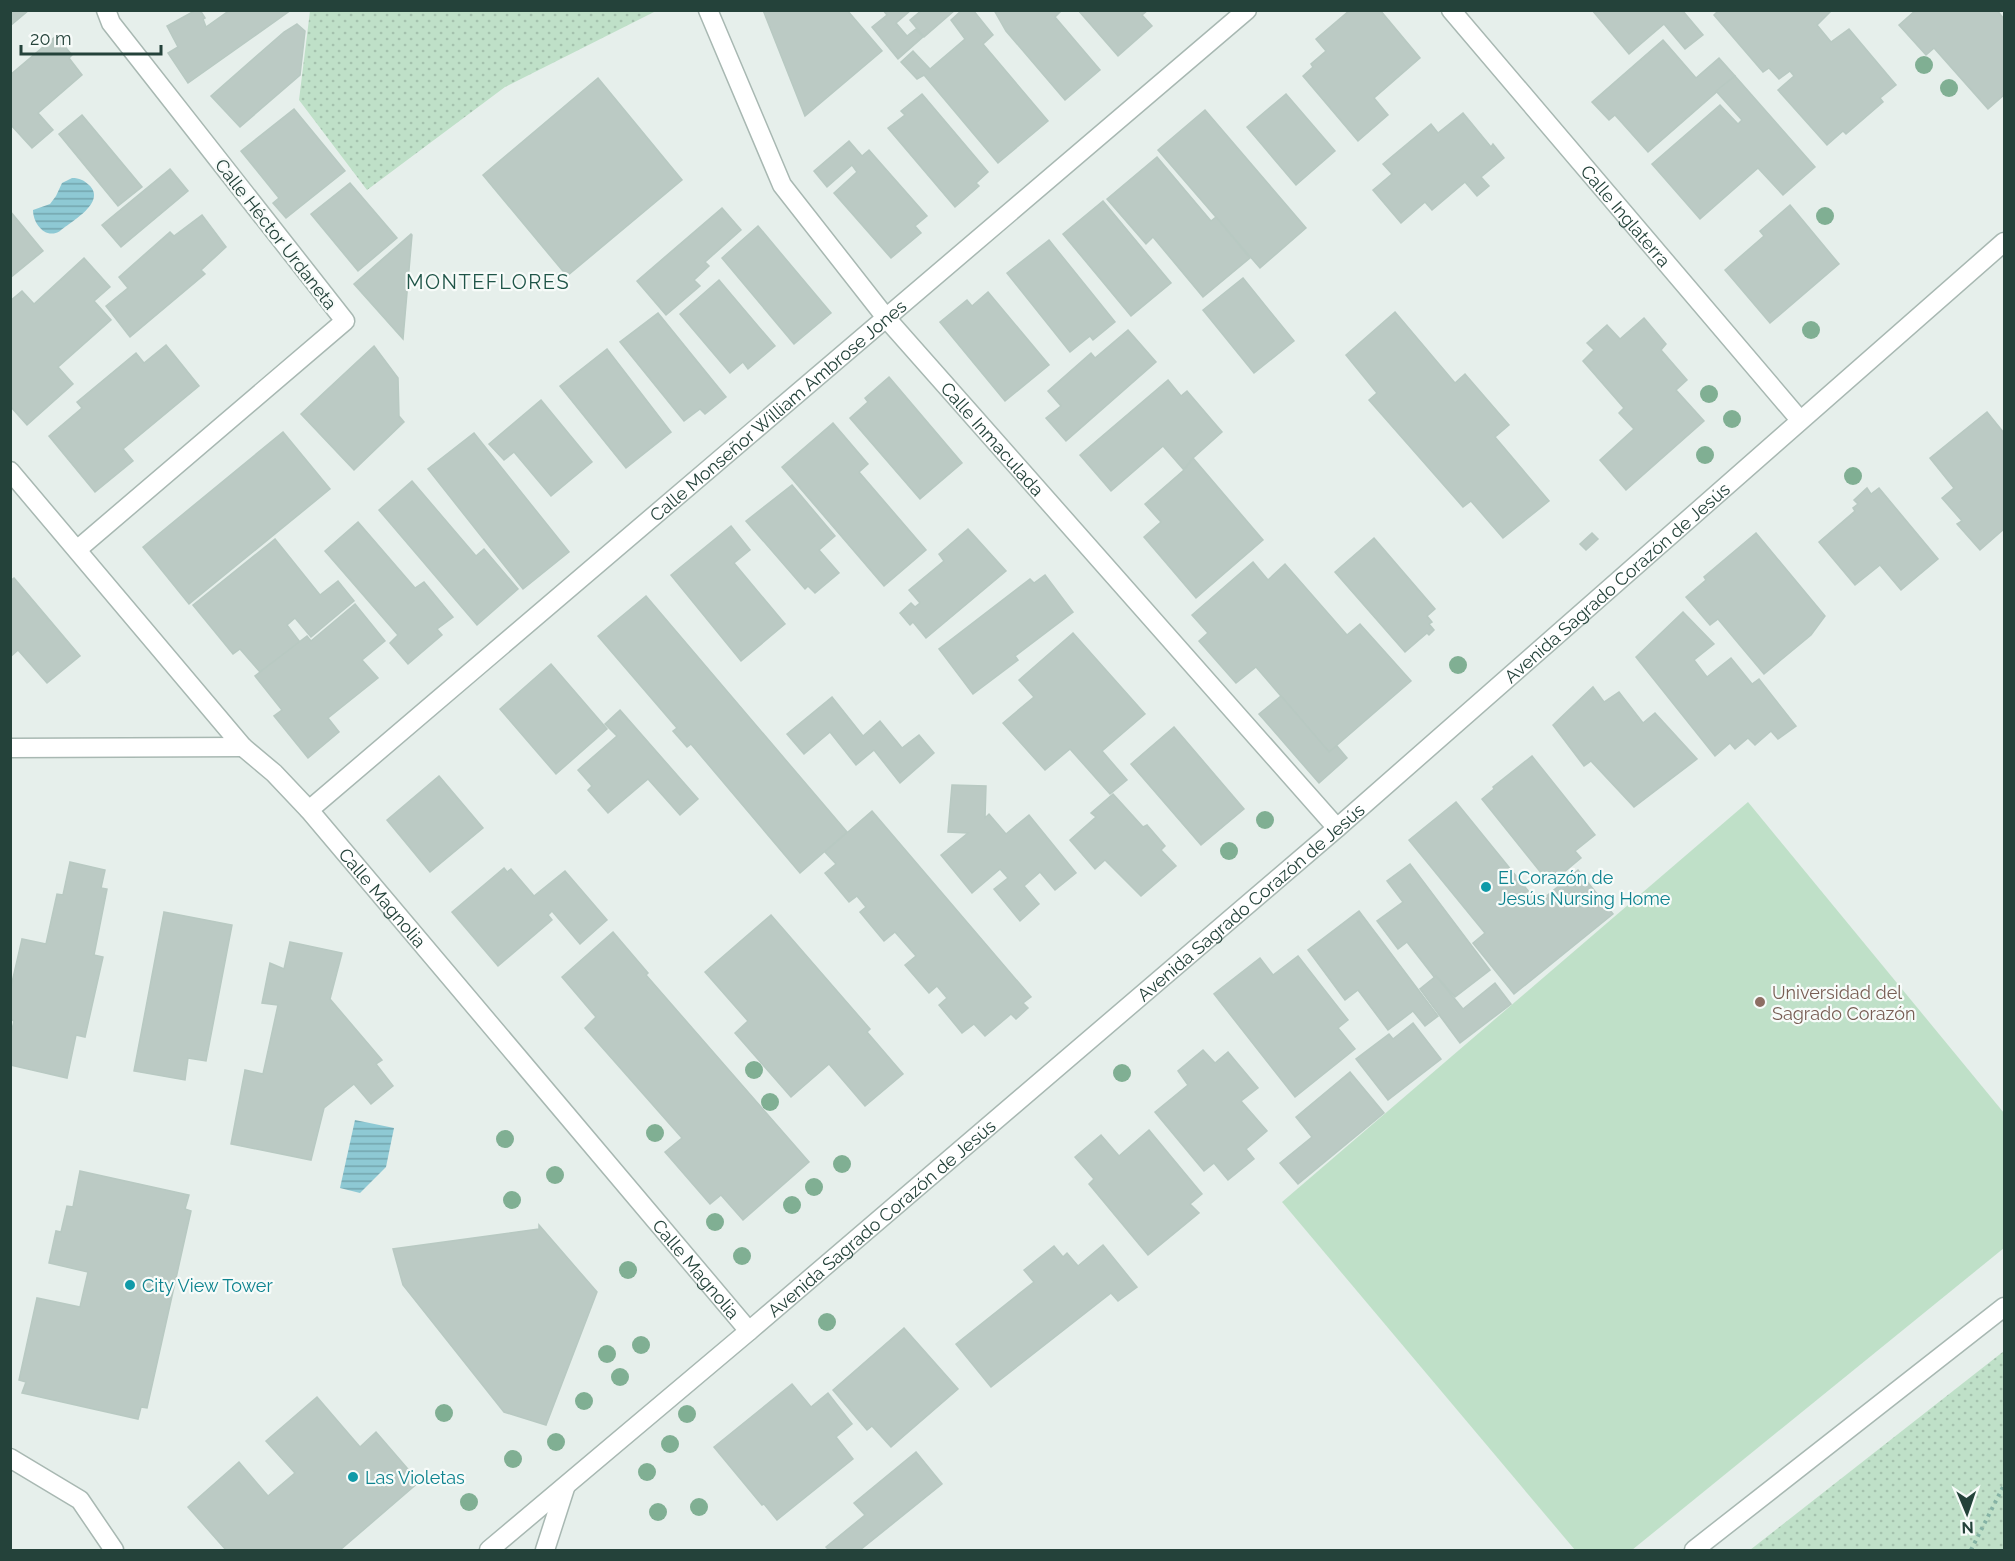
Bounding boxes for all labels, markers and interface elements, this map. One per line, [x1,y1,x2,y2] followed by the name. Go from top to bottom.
[21,18,160,56] scale bar
[30,28,72,49] text: 20 m
[211,155,341,313] street label: Calle Héctor Urdaneta
[1577,161,1675,271] street label: Calle Inglaterra
[406,270,570,294] district label: MONTEFLORES
[645,295,910,525] street label: Calle Monseñor William Ambrose Jones
[937,377,1049,500] street label: Calle Inmaculada
[1500,478,1734,687] street label: Avenida Sagrado Corazón de Jesús
[1133,798,1369,1005] street label: Avenida Sagrado Corazón de Jesús
[335,843,431,951] street label: Calle Magnolia
[1498,867,1671,909] place label: El Corazón de Jesús Nursing Home
[1479,880,1493,894] marker: El Corazón de Jesús Nursing Home
[1772,982,1915,1024] place label: Universidad del Sagrado Corazón
[1753,995,1767,1009] marker: Universidad del Sagrado Corazón
[763,1115,1000,1321] street label: Avenida Sagrado Corazón de Jesús
[648,1215,744,1323] street label: Calle Magnolia
[142,1275,273,1296] place label: City View Tower
[123,1278,137,1292] marker: City View Tower
[365,1467,465,1488] place label: Las Violetas
[346,1470,360,1484] marker: Las Violetas
[1937,1483,1997,1543] north arrow
[1961,1518,1974,1537] text: N

